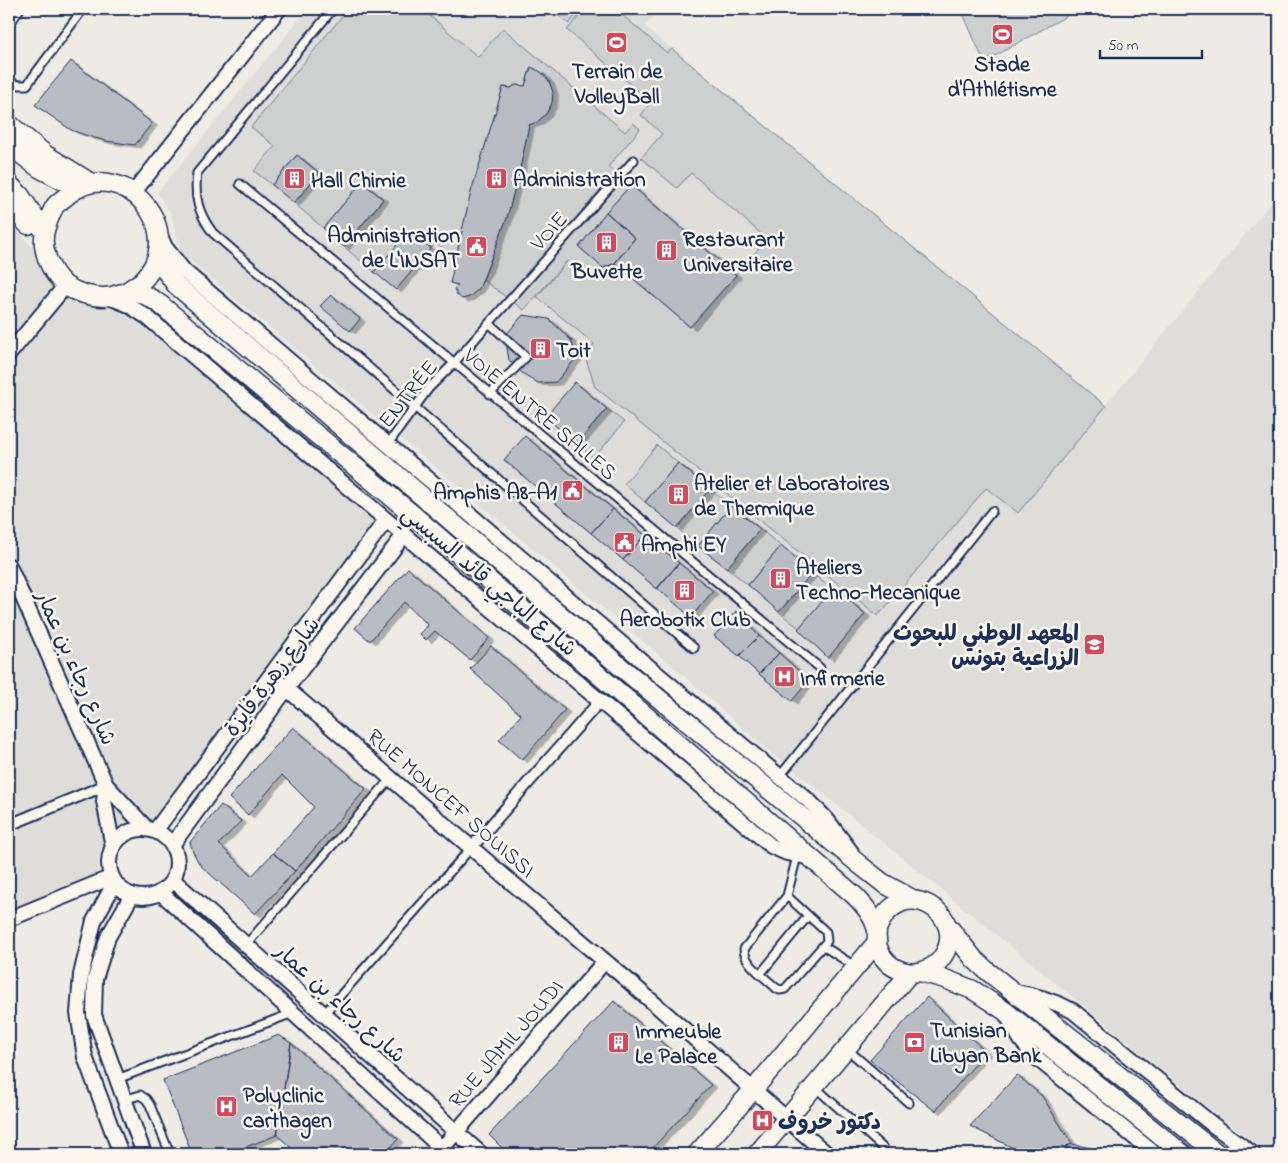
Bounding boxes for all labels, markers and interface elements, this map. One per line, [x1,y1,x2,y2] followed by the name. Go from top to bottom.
[990,23,1014,47] sports icon: Stade d'Athlétisme
[1100,28,1203,60] scale bar
[605,30,629,54] sports icon: Terrain de VolleyBall
[1108,35,1139,57] text: 50 m
[947,50,1058,107] place label: Stade d'Athlétisme
[572,57,663,115] place label: Terrain de VolleyBall
[513,165,646,197] place label: Administration
[311,166,407,198] place label: Hall Chimie
[485,166,509,190] building icon: Administration
[283,167,307,191] building icon: Hall Chimie
[523,205,577,260] street label: VOIE
[327,221,460,278] place label: Administration de L'INSAT
[683,225,794,282] place label: Restaurant Universitaire
[595,231,619,255] building icon: Buvette
[464,235,488,259] public building icon: Administration de L'INSAT
[655,239,679,263] building icon: Restaurant Universitaire
[571,257,644,289] place label: Buvette
[556,336,591,368] place label: Toit
[528,337,552,361] building icon: Toit
[454,341,623,489] street label: VOIE ENTRE SALLES
[372,354,447,436] street label: ENTRÉE
[694,469,890,526] place label: Atelier et Laboratoires de Thermique
[433,478,557,510] place label: Amphis A8-A1
[561,479,585,503] public building icon: Amphis A8-A1
[666,483,690,507] building icon: Atelier et Laboratoires de Thermique
[393,499,583,666] street label: شارع الباجي قائد السبسي
[641,530,727,562] place label: Amphi EY
[613,531,637,555] public building icon: Amphi EY
[796,553,962,610] place label: Ateliers Techno-Mecanique
[768,567,792,591] building icon: Ateliers Techno-Mecanique
[673,578,697,602] building icon: Aerobotix Club
[25,585,123,751] street label: شارع رجاء بن عمار
[620,605,751,637] place label: Aerobotix Club
[218,611,329,745] street label: شارع زهرة فايزة
[893,619,1079,676] place label: المعهد الوطني للبحوث الزراعية بتونس
[1083,633,1107,657] school or university icon: المعهد الوطني للبحوث الزراعية بتونس
[800,664,886,696] place label: Infirmerie
[772,665,796,689] hospital icon: Infirmerie
[359,722,541,886] street label: RUE MONCEF SOUISSI
[266,936,412,1072] street label: شارع رجاء بن عمار
[442,973,572,1117] street label: RUE JAMIL JOUDI
[930,1016,1043,1074] place label: Tunisian Libyan Bank
[635,1017,722,1074] place label: Immeuble Le Palace
[902,1030,926,1054] bank icon: Tunisian Libyan Bank
[607,1031,631,1055] building icon: Immeuble Le Palace
[243,1081,332,1139] place label: Polyclinic carthagen
[215,1095,239,1119] hospital icon: Polyclinic carthagen
[778,1108,881,1140] place label: دكتور خروف
[750,1109,774,1133] hospital icon: دكتور خروف

